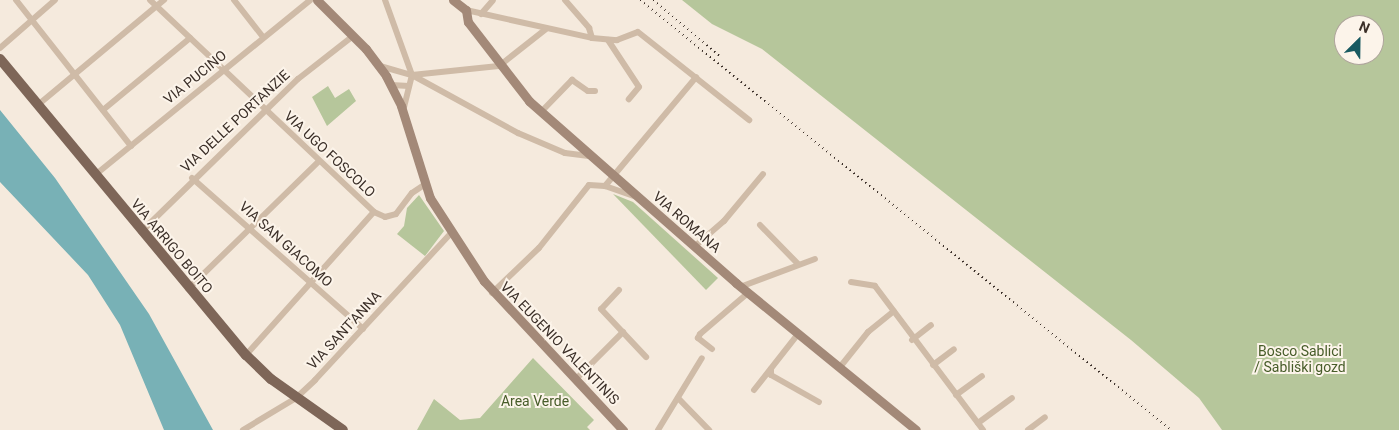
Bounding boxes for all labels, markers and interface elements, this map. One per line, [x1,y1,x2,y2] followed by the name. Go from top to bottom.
[1334,15,1384,65] north arrow
[1357,18,1372,36] text: N
[160,47,230,107] street label: VIA PUCINO
[177,66,293,176] street label: VIA DELLE PORTANZIE
[281,108,379,200] street label: VIA UGO FOSCOLO
[650,188,724,256] street label: VIA ROMANA
[128,195,216,297] street label: VIA ARRIGO BOITO
[236,198,336,290] street label: VIA SAN GIACOMO
[497,278,623,408] street label: VIA EUGENIO VALENTINIS
[303,287,385,373] street label: VIA SANT'ANNA
[1254,343,1346,376] park label: Bosco Sablici / Sabliški gozd
[501,393,569,409] park label: Area Verde

